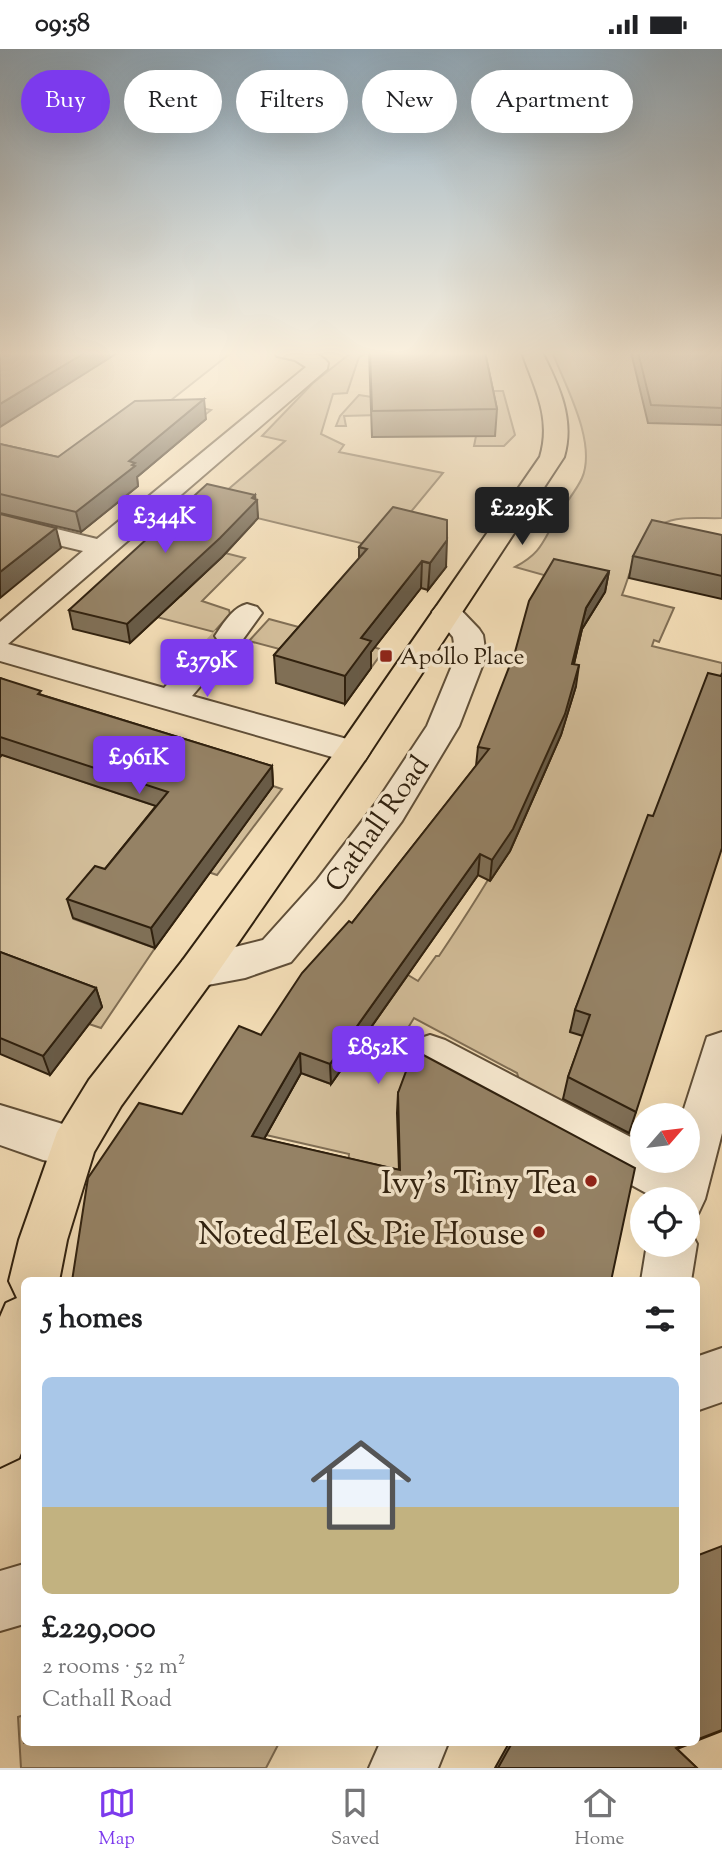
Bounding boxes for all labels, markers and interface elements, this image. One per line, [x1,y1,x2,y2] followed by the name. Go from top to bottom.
[35,6,90,43] text: 09:58
[21,70,110,133] chip: Buy
[124,70,222,133] chip: Rent
[236,70,348,133] chip: Filters
[362,70,457,133] chip: New
[471,70,633,133] chip: Apartment
[473,487,571,547] pin: £229K
[491,493,553,526] text: £229K
[116,496,214,555] pin: £344K
[134,501,196,534] text: £344K
[158,639,256,699] pin: £379K
[400,642,525,675] place label: Apollo Place
[176,645,238,678] text: £379K
[378,648,394,664] marker: Apollo Place
[90,737,188,796] pin: £961K
[109,742,169,775] text: £961K
[317,748,440,901] street label: Cathall Road
[329,1027,427,1086] pin: £852K
[348,1032,408,1065] text: £852K
[630,1103,700,1173] north arrow
[630,1103,700,1257] map controls
[381,1161,577,1209] place label: Ivy's Tiny Tea
[583,1173,599,1189] marker: Ivy's Tiny Tea
[630,1187,700,1257] button: locate
[198,1212,525,1260] place label: Noted Eel & Pie House
[531,1224,547,1240] marker: Noted Eel & Pie House
[42,1298,143,1341] text: 5 homes
[641,1300,679,1338] icon: filters
[298,1422,424,1548] icon: home
[42,1608,156,1651] text: £229,000
[42,1651,185,1684] text: 2 rooms · 52 m²
[42,1684,172,1717] text: Cathall Road
[98,1784,136,1853] tab: Map
[331,1784,379,1853] tab: Saved
[575,1784,624,1853] tab: Home

